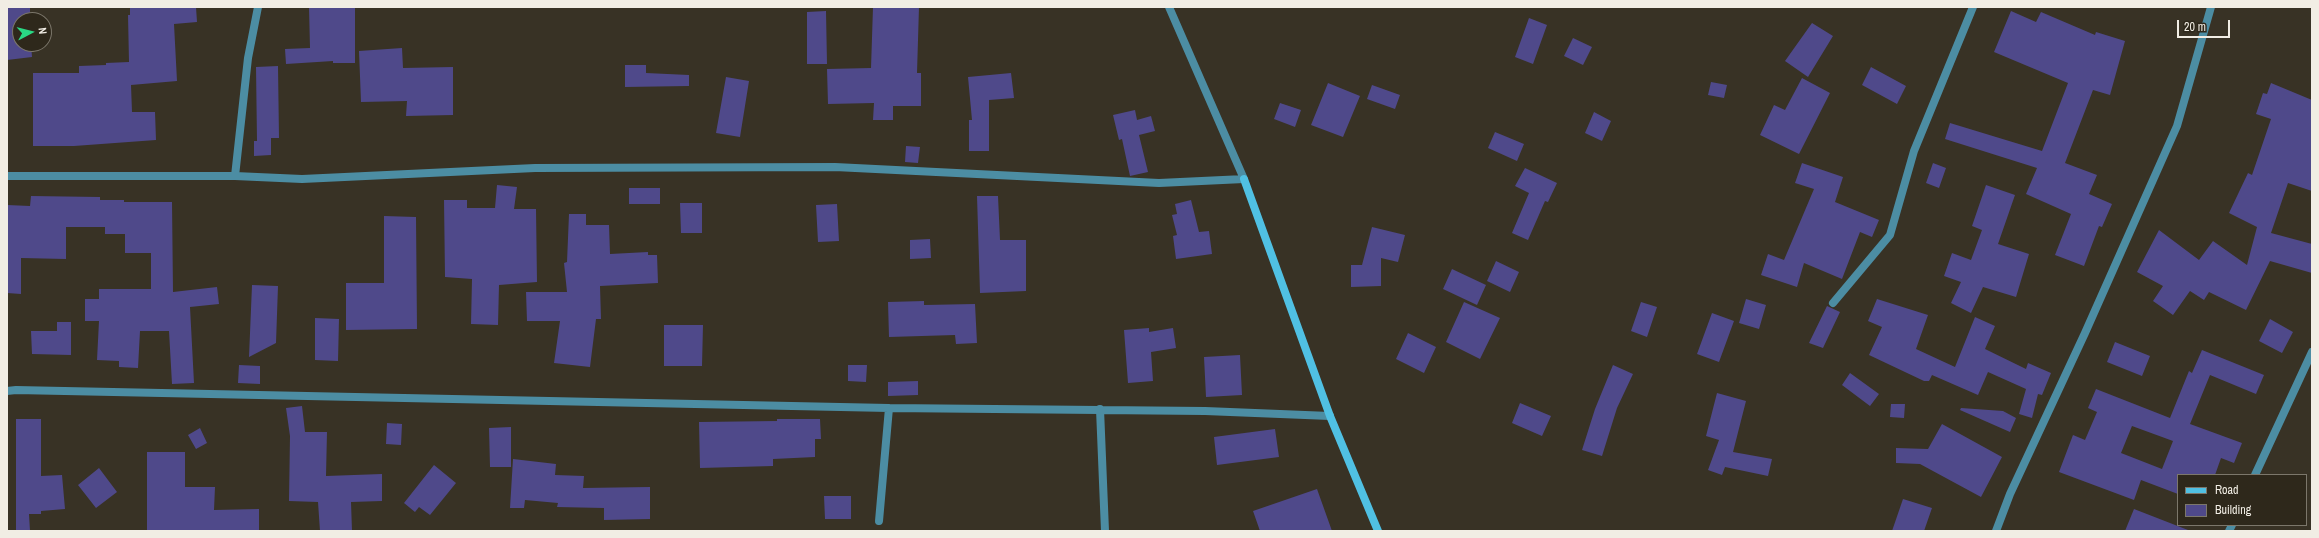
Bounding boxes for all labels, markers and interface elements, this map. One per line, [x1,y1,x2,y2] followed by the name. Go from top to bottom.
[12,12,52,52] north arrow
[2179,12,2232,38] scale bar
[2184,19,2206,35] text: 20 m
[36,27,50,35] text: N
[2177,474,2307,526] legend
[2215,482,2239,498] text: Road
[2215,502,2251,518] text: Building

